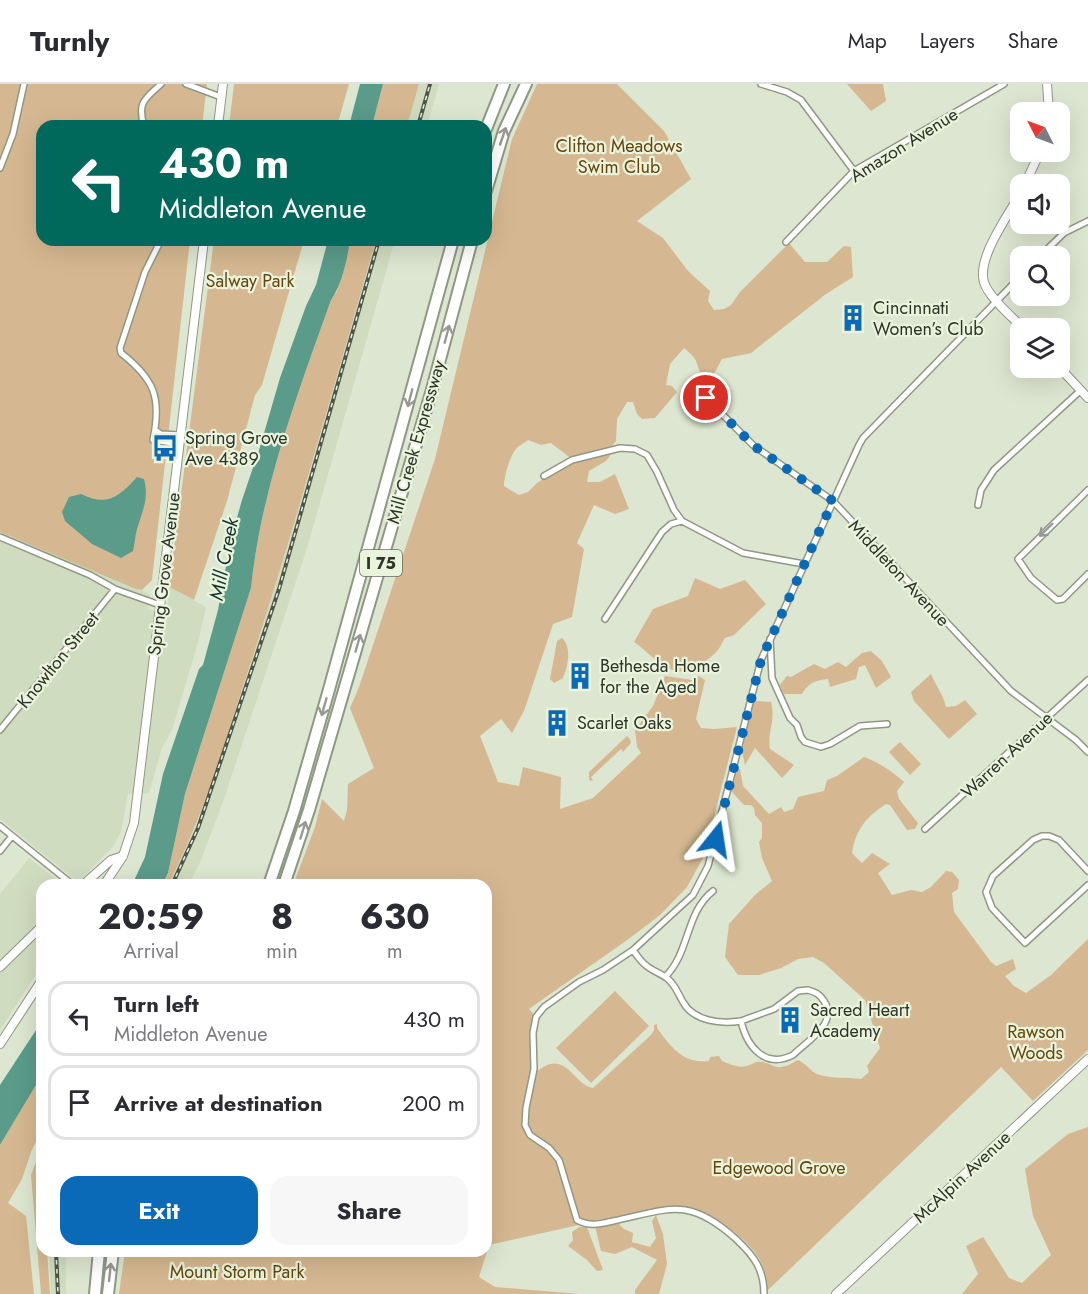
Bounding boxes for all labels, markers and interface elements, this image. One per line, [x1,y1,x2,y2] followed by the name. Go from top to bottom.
[30,21,109,62] text: Turnly
[848,26,887,56] text: Map
[920,26,975,56] text: Layers
[1008,26,1058,56] text: Share
[845,101,963,189] street label: Amazon Avenue
[1010,102,1070,162] north arrow
[1010,102,1070,378] map controls
[498,127,509,146] one-way arrow
[159,133,289,194] text: 430 m
[555,133,683,180] park label: Clifton Meadows Swim Club
[60,144,138,222] icon: left
[1010,174,1070,234] button: sound
[159,189,366,228] text: Middleton Avenue
[1010,246,1070,306] button: search
[206,268,295,294] park label: Salway Park
[873,295,983,342] place label: Cincinnati Women’s Club
[838,303,868,333] building icon: Cincinnati Women’s Club
[1010,318,1070,378] button: layers
[441,325,453,344] one-way arrow
[380,357,452,527] street label: Mill Creek Expressway
[680,372,731,423] pin
[689,381,722,414] icon: arrive
[403,388,415,407] one-way arrow
[185,425,287,472] place label: Spring Grove Ave 4389
[150,433,180,463] bus stop icon: Spring Grove Ave 4389
[141,491,187,657] street label: Spring Grove Avenue
[202,514,247,603] water label: Mill Creek
[842,514,956,632] street label: Middleton Avenue
[1038,523,1053,538] one-way arrow
[360,550,402,576] road number: I 75
[11,606,106,714] street label: Knowlton Street
[353,634,364,653] one-way arrow
[600,653,720,700] place label: Bethesda Home for the Aged
[565,661,595,691] building icon: Bethesda Home for the Aged
[318,697,329,716] one-way arrow
[955,706,1059,804] street label: Warren Avenue
[542,708,572,738] building icon: Scarlet Oaks
[577,710,671,736] place label: Scarlet Oaks
[684,807,748,871] position arrow
[298,821,309,840] one-way arrow
[98,890,204,942] text: 20:59
[271,890,293,942] text: 8
[360,890,430,942] text: 630
[124,937,179,966] text: Arrival
[266,937,298,966] text: min
[387,937,403,966] text: m
[114,988,199,1020] text: Turn left
[810,997,910,1044] place label: Sacred Heart Academy
[63,1002,96,1035] icon: left
[403,1003,465,1035] text: 430 m
[775,1005,805,1035] building icon: Sacred Heart Academy
[1007,1019,1065,1066] park label: Rawson Woods
[114,1020,268,1049] text: Middleton Avenue
[63,1086,96,1119] icon: arrive
[114,1087,323,1119] text: Arrive at destination
[402,1087,465,1119] text: 200 m
[907,1125,1017,1229] street label: McAlpin Avenue
[712,1155,846,1181] park label: Edgewood Grove
[60,1176,258,1245] button: Exit
[270,1176,468,1245] button: Share
[170,1259,304,1285] park label: Mount Storm Park
[105,1263,116,1283] one-way arrow

